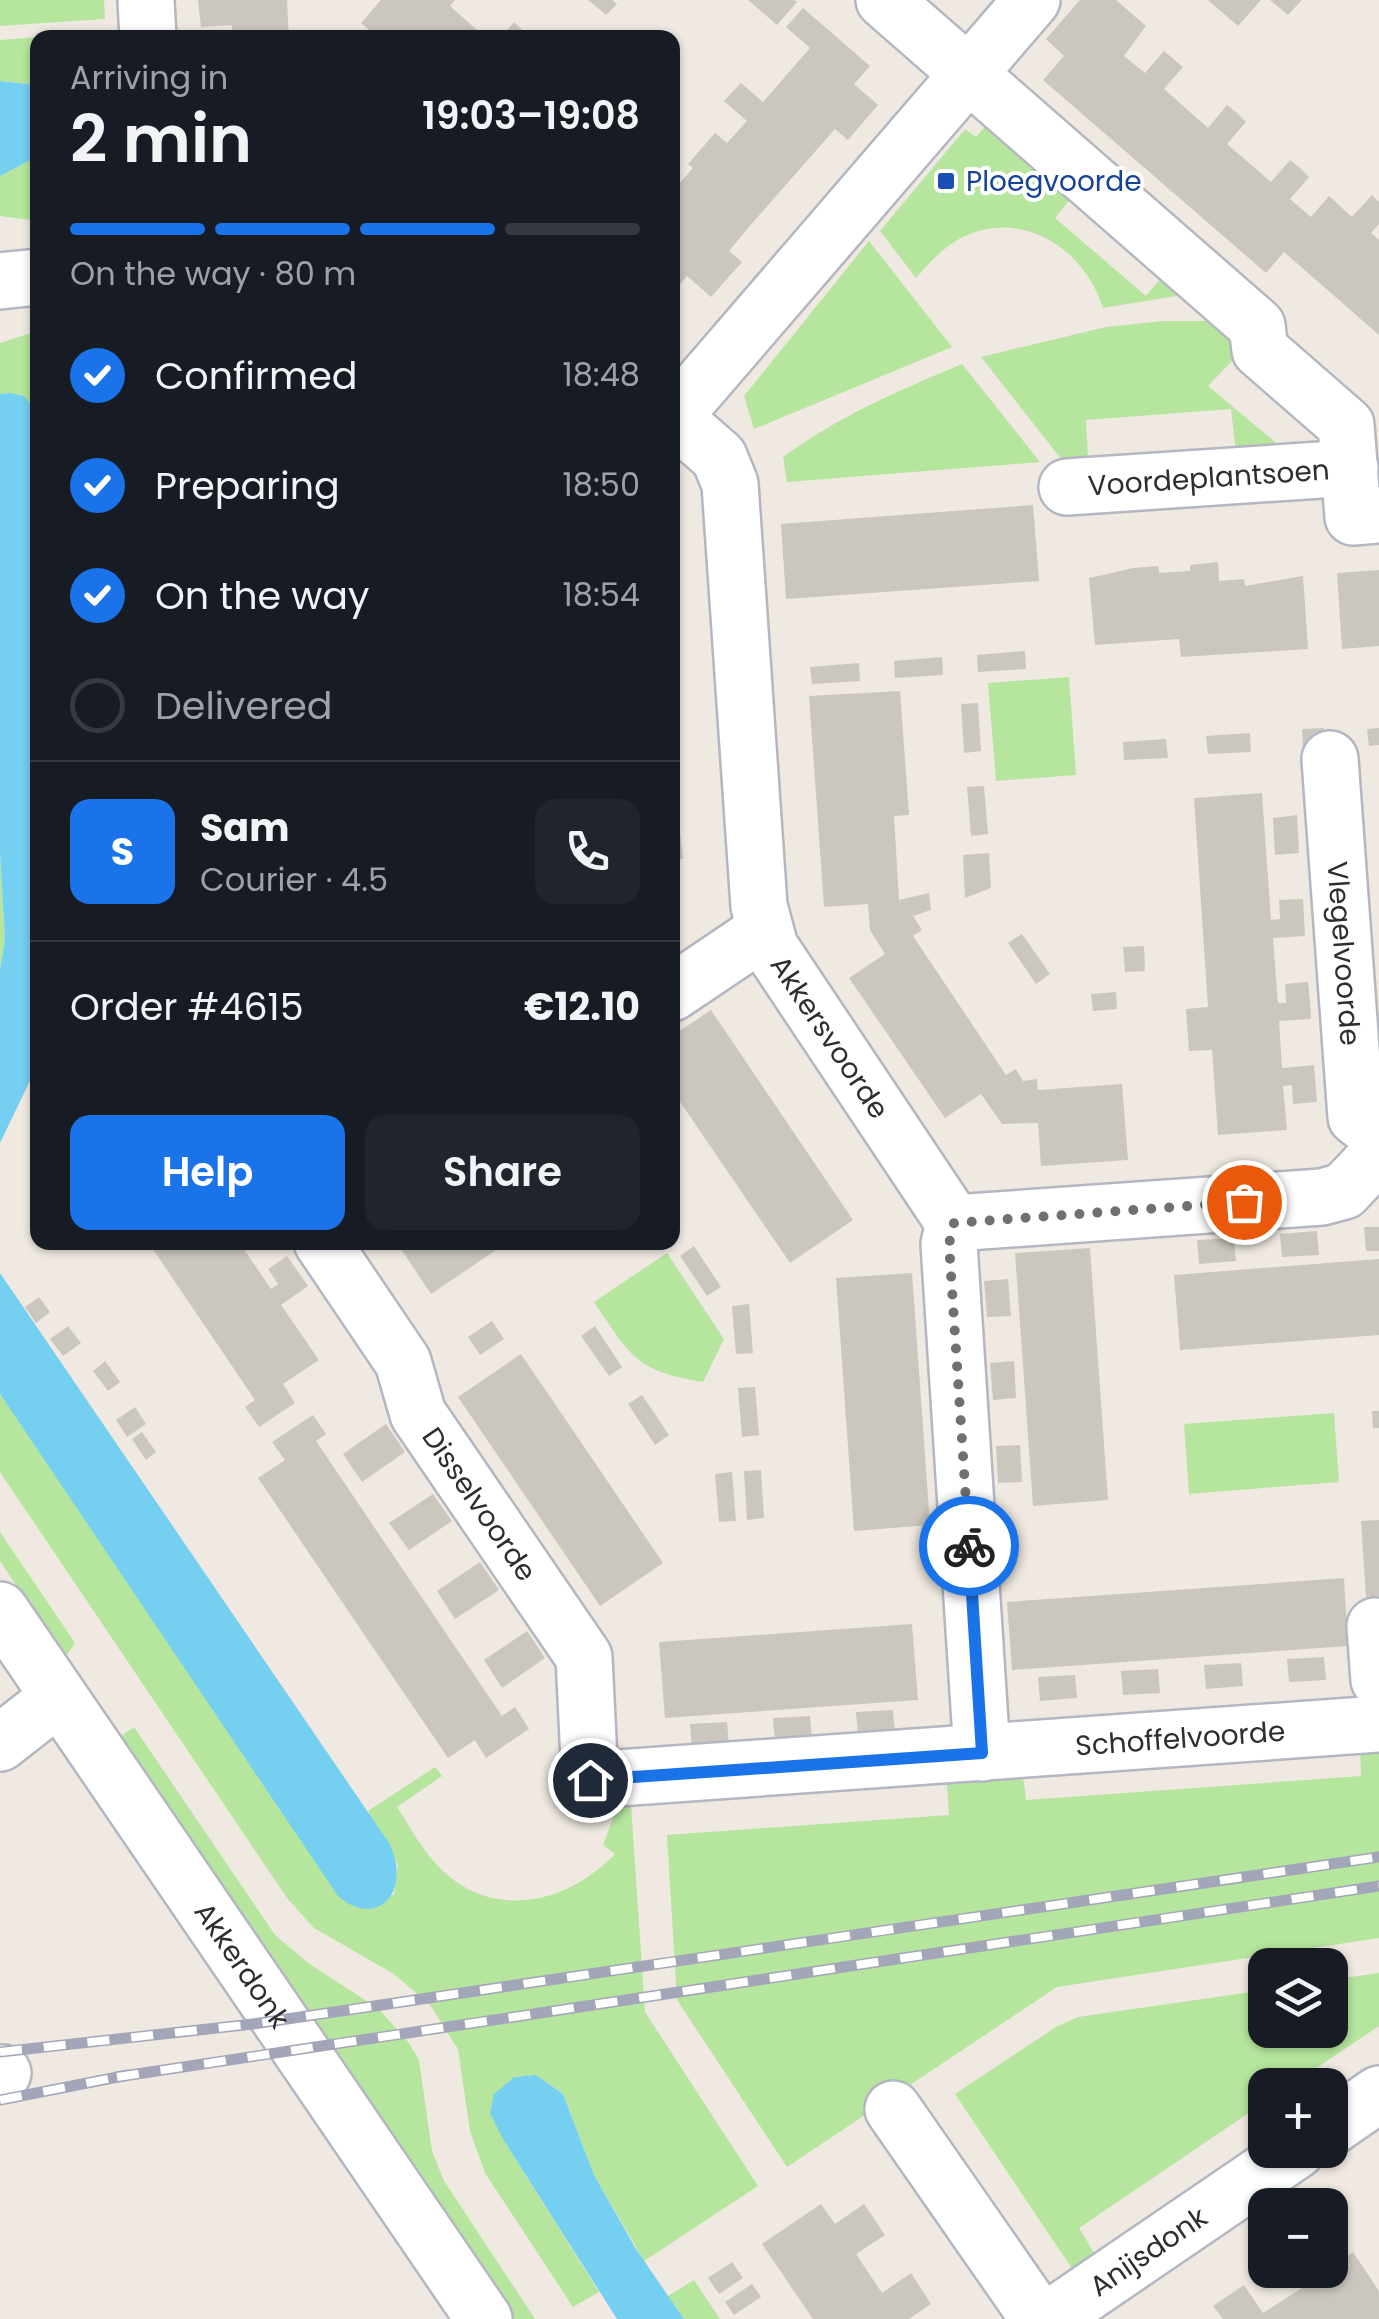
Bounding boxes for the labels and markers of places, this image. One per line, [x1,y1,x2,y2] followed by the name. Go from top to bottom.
[966,162,1142,201] place label: Ploegvoorde
[935,170,957,192] marker: Ploegvoorde
[1202,1160,1287,1245] pin
[548,1738,633,1823] pin

